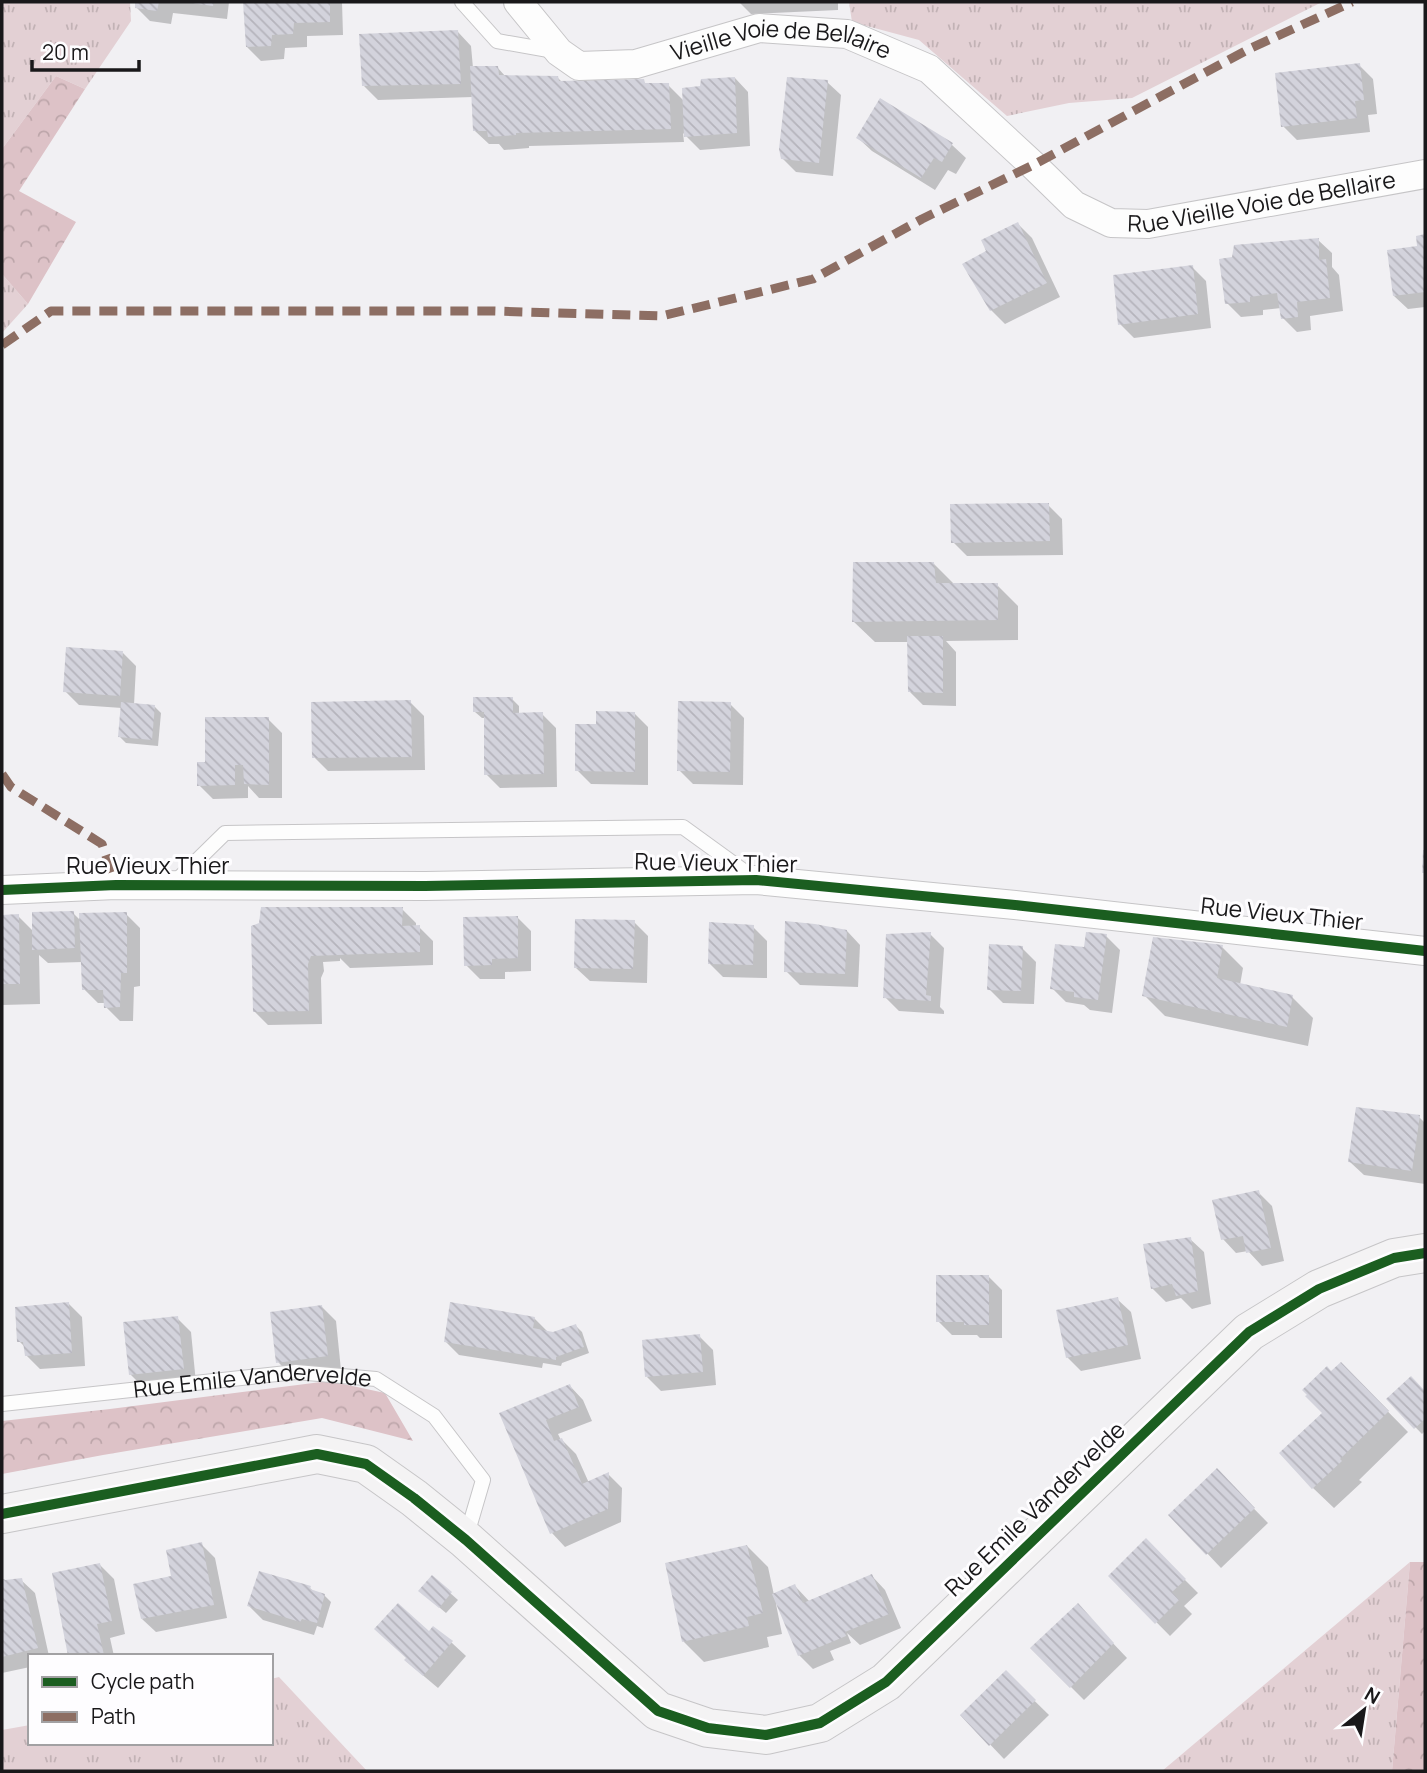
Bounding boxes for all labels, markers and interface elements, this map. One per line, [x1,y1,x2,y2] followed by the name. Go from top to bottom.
[667,11,896,68] text: Vieille Voie de Bellaire
[32,28,138,72] scale bar
[42,38,89,66] text: 20 m
[668,43,894,71] street label: Vieille Voie de Bellaire
[1127,163,1398,240] street label: Rue Vieille Voie de Bellaire
[634,845,798,879] street label: Rue Vieux Thier
[66,849,230,881] street label: Rue Vieux Thier
[1199,889,1365,937] street label: Rue Vieux Thier
[132,1355,373,1405] street label: Rue Emile Vandervelde
[937,1414,1131,1603] street label: Rue Emile Vandervelde
[28,1654,273,1745] legend
[91,1667,194,1695] text: Cycle path
[1329,1675,1399,1745] north arrow
[1360,1681,1385,1710] text: N
[91,1702,136,1730] text: Path

